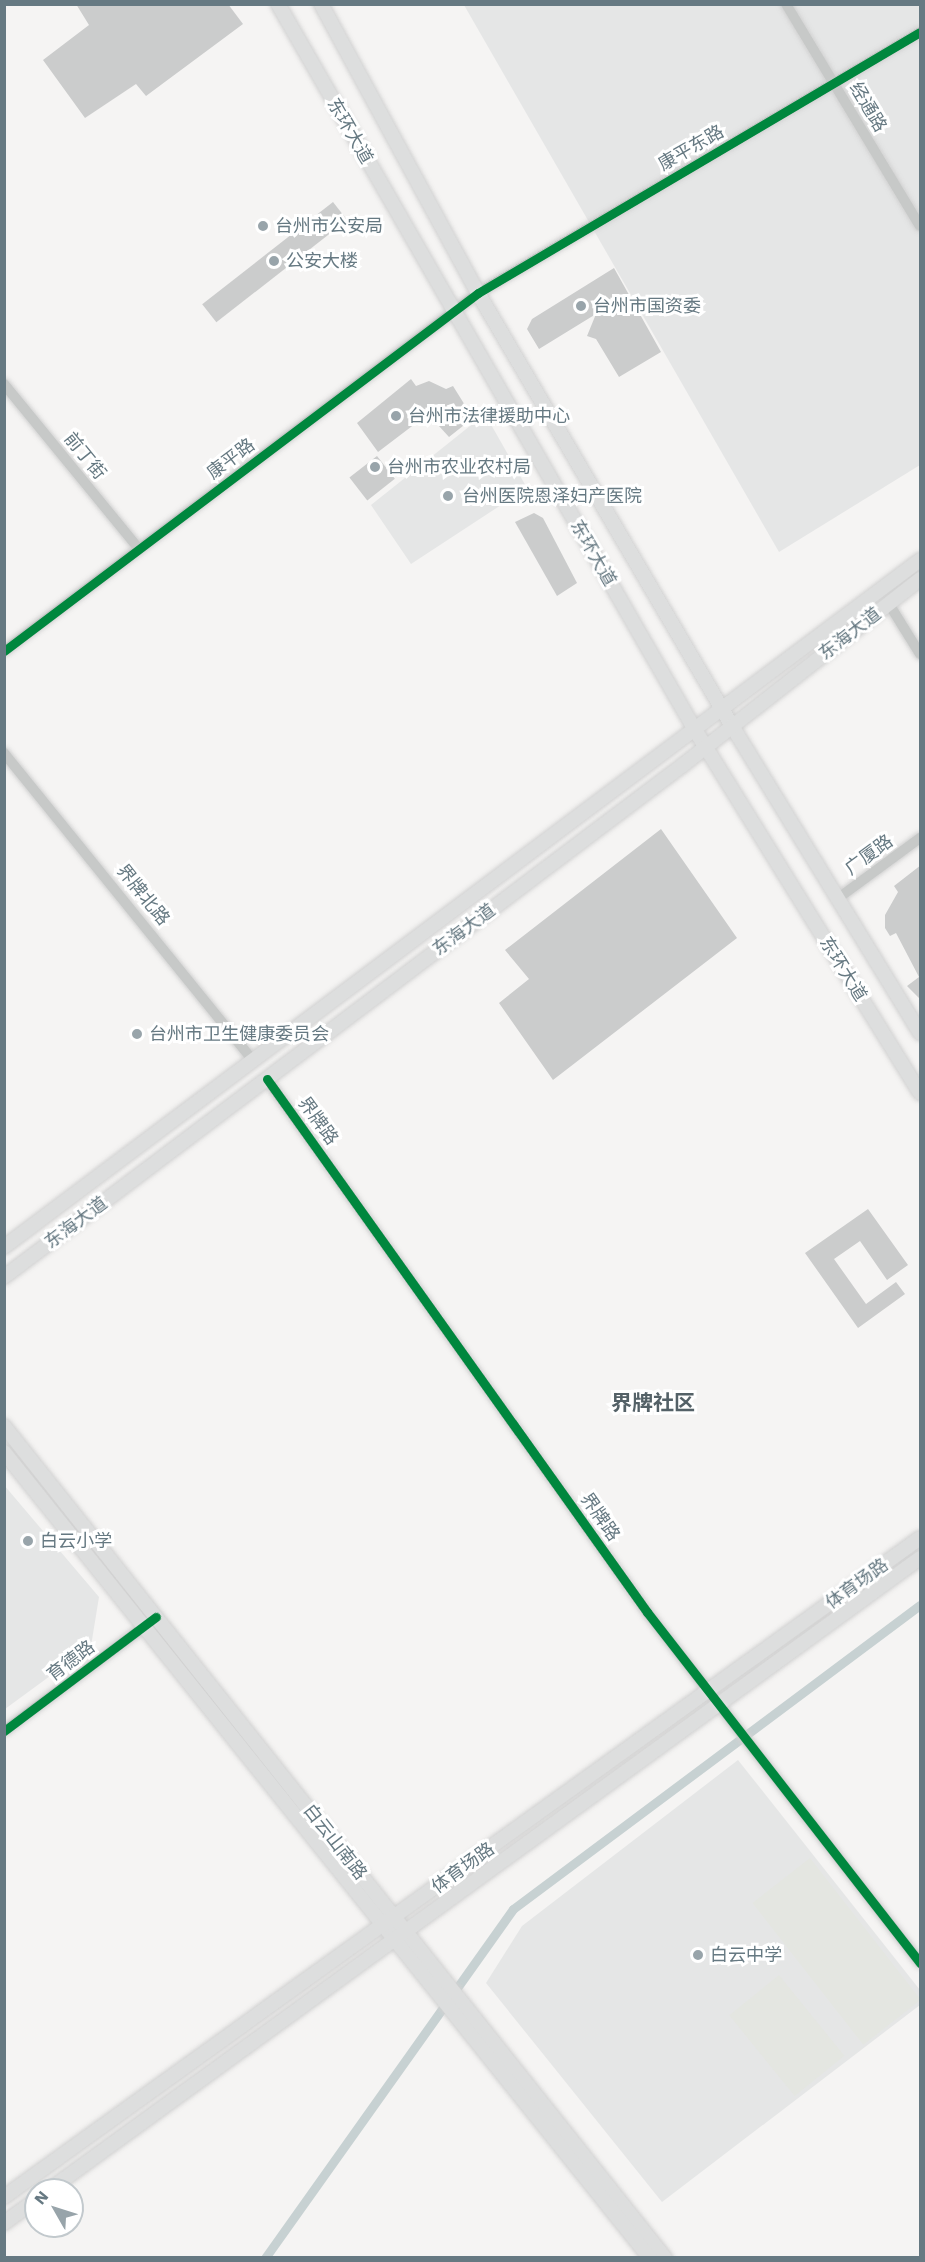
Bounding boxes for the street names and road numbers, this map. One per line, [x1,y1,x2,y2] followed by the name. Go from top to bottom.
[845,78,891,136] street label: 经通路
[323,94,377,168] street label: 东环大道
[654,121,728,175] street label: 康平东路
[60,428,110,484] street label: 前丁街
[203,434,259,484] street label: 康平路
[566,516,620,590] street label: 东环大道
[815,603,885,665] street label: 东海大道
[841,830,897,880] street label: 广厦路
[112,860,174,930] street label: 界牌北路
[429,900,499,960] street label: 东海大道
[815,933,871,1005] street label: 东环大道
[293,1093,343,1149] street label: 界牌路
[41,1193,111,1253] street label: 东海大道
[576,1489,624,1545] street label: 界牌路
[822,1554,892,1614] street label: 体育场路
[43,1636,99,1686] street label: 育德路
[299,1800,371,1884] street label: 白云山南路
[428,1838,498,1898] street label: 体育场路

